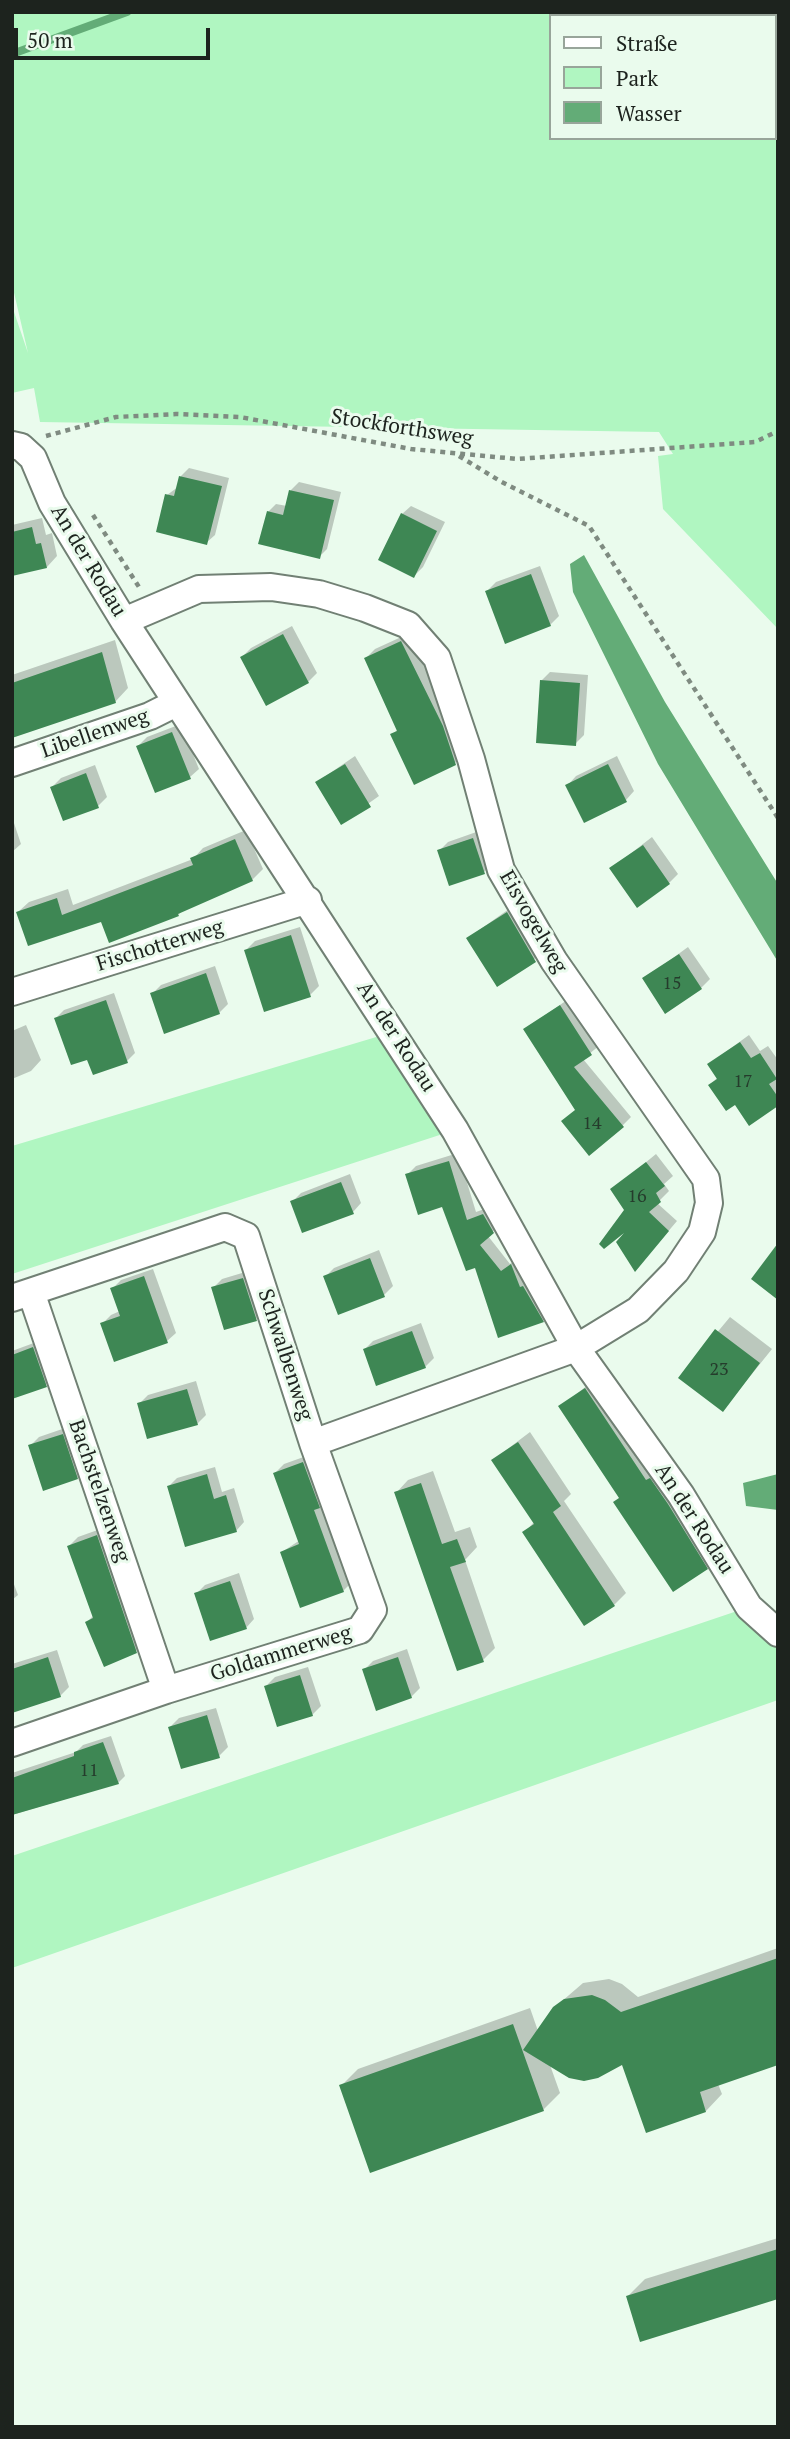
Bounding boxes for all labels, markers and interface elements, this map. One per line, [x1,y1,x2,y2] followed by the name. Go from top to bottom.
[18,14,214,58] scale bar
[548,14,776,140] legend
[27,26,73,54] text: 50 m
[616,29,678,57] text: Straße
[616,64,658,92] text: Park
[616,99,682,127] text: Wasser
[329,404,475,452] street label: Stockforthsweg
[45,500,131,622] street label: An der Rodau
[38,704,152,764] street label: Libellenweg
[494,866,572,978] street label: Eisvogelweg
[93,915,227,977] street label: Fischotterweg
[662,973,682,995] house number: 15
[351,977,441,1097] street label: An der Rodau
[733,1071,753,1093] house number: 17
[582,1113,602,1135] house number: 14
[627,1186,647,1208] house number: 16
[252,1286,318,1424] street label: Schwalbenweg
[709,1359,729,1381] house number: 23
[63,1416,135,1566] street label: Bachstelzenweg
[649,1459,739,1579] street label: An der Rodau
[207,1621,355,1687] street label: Goldammerweg
[79,1760,99,1782] house number: 11

